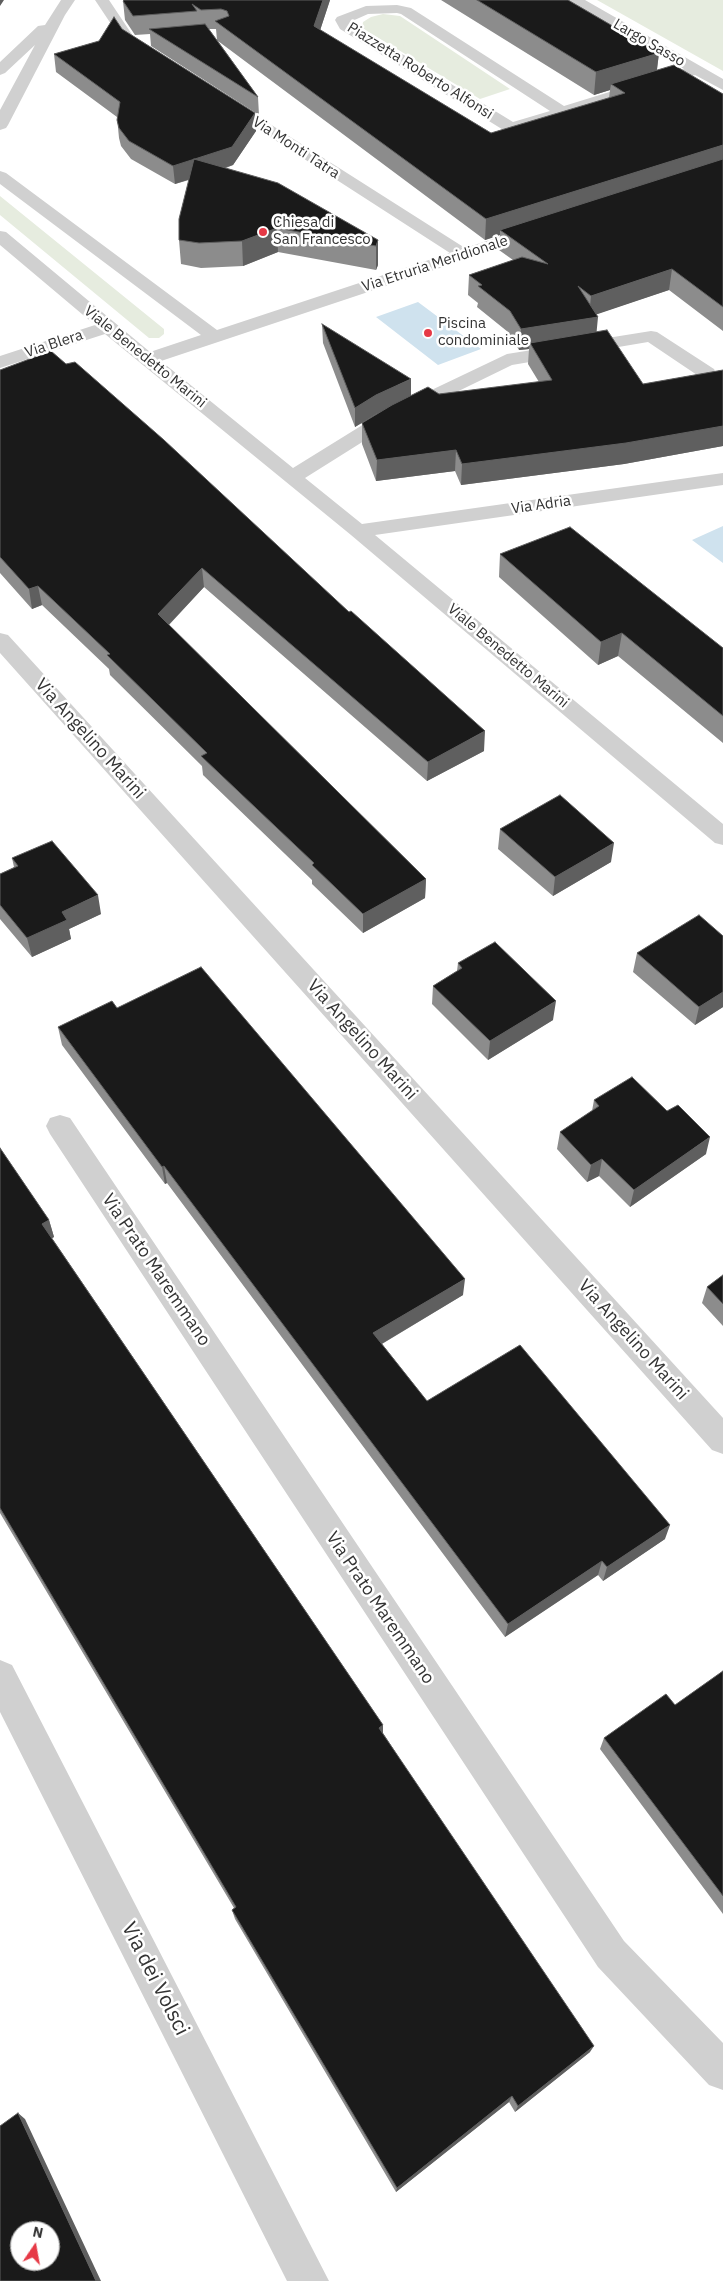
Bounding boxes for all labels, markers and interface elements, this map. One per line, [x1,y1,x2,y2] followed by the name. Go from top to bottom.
[610,15,688,71] street label: Largo Sasso
[344,19,496,123] street label: Piazzetta Roberto Alfonsi
[249,113,343,183] street label: Via Monti Tatra
[273,214,371,249] place label: Chiesa di San Francesco
[257,226,269,238] marker: Chiesa di San Francesco
[360,232,510,296] street label: Via Etruria Meridionale
[80,302,210,412] street label: Viale Benedetto Marini
[438,315,529,350] place label: Piscina condominiale
[23,326,85,362] street label: Via Blera
[422,327,434,339] marker: Piscina condominiale
[510,492,572,518] street label: Via Adria
[444,600,572,712] street label: Viale Benedetto Marini
[30,674,150,804] street label: Via Angelino Marini
[302,975,422,1105] street label: Via Angelino Marini
[97,1190,215,1350] street label: Via Prato Maremmano
[573,1275,693,1405] street label: Via Angelino Marini
[321,1528,439,1688] street label: Via Prato Maremmano
[116,1918,194,2040] street label: Via dei Volsci
[10,2221,60,2271] north arrow
[31,2222,45,2242] text: N

